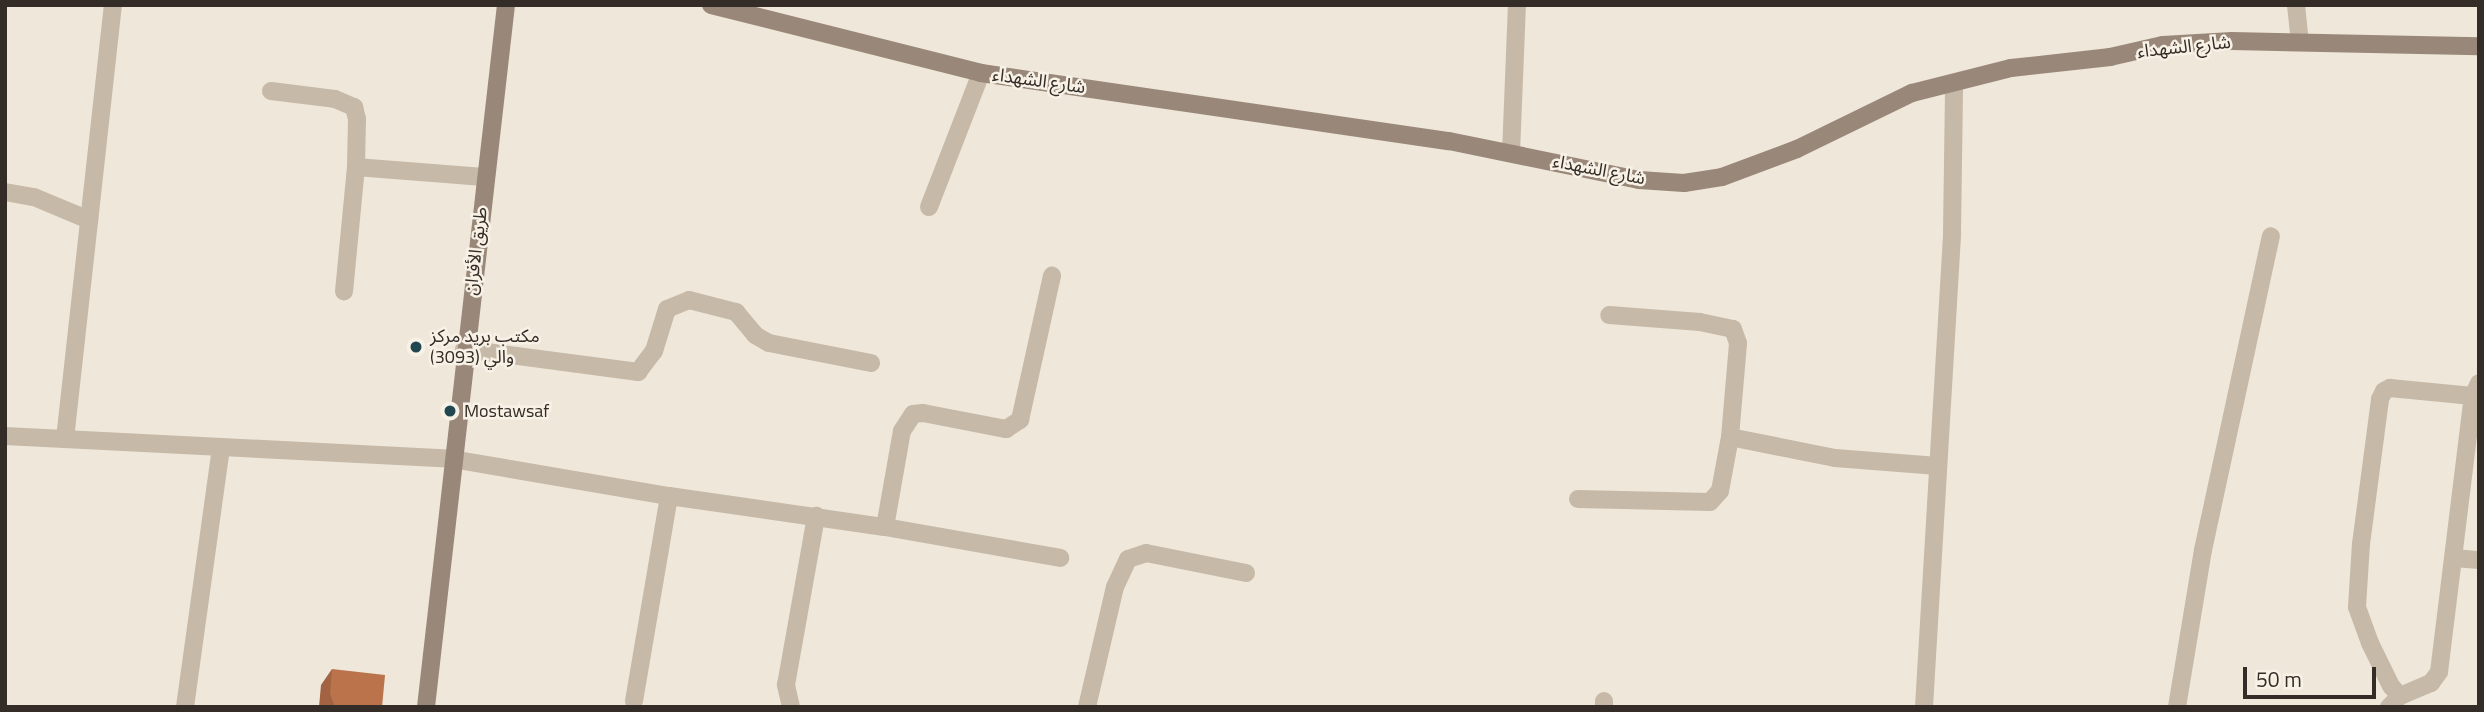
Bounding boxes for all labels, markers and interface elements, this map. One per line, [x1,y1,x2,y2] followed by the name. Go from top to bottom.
[2136,31,2232,63] street label: شارع الشهداء
[991,64,1087,98] street label: شارع الشهداء
[1551,150,1647,190] street label: شارع الشهداء
[460,206,492,296] street label: طريق الأفران
[430,326,540,368] place label: مكتب بريد مركز والي (3093)
[408,339,424,355] marker: مكتب بريد مركز والي (3093)
[464,400,549,422] place label: Mostawsaf
[442,403,458,419] marker: Mostawsaf
[2246,652,2379,696] scale bar
[2256,663,2302,695] text: 50 m

